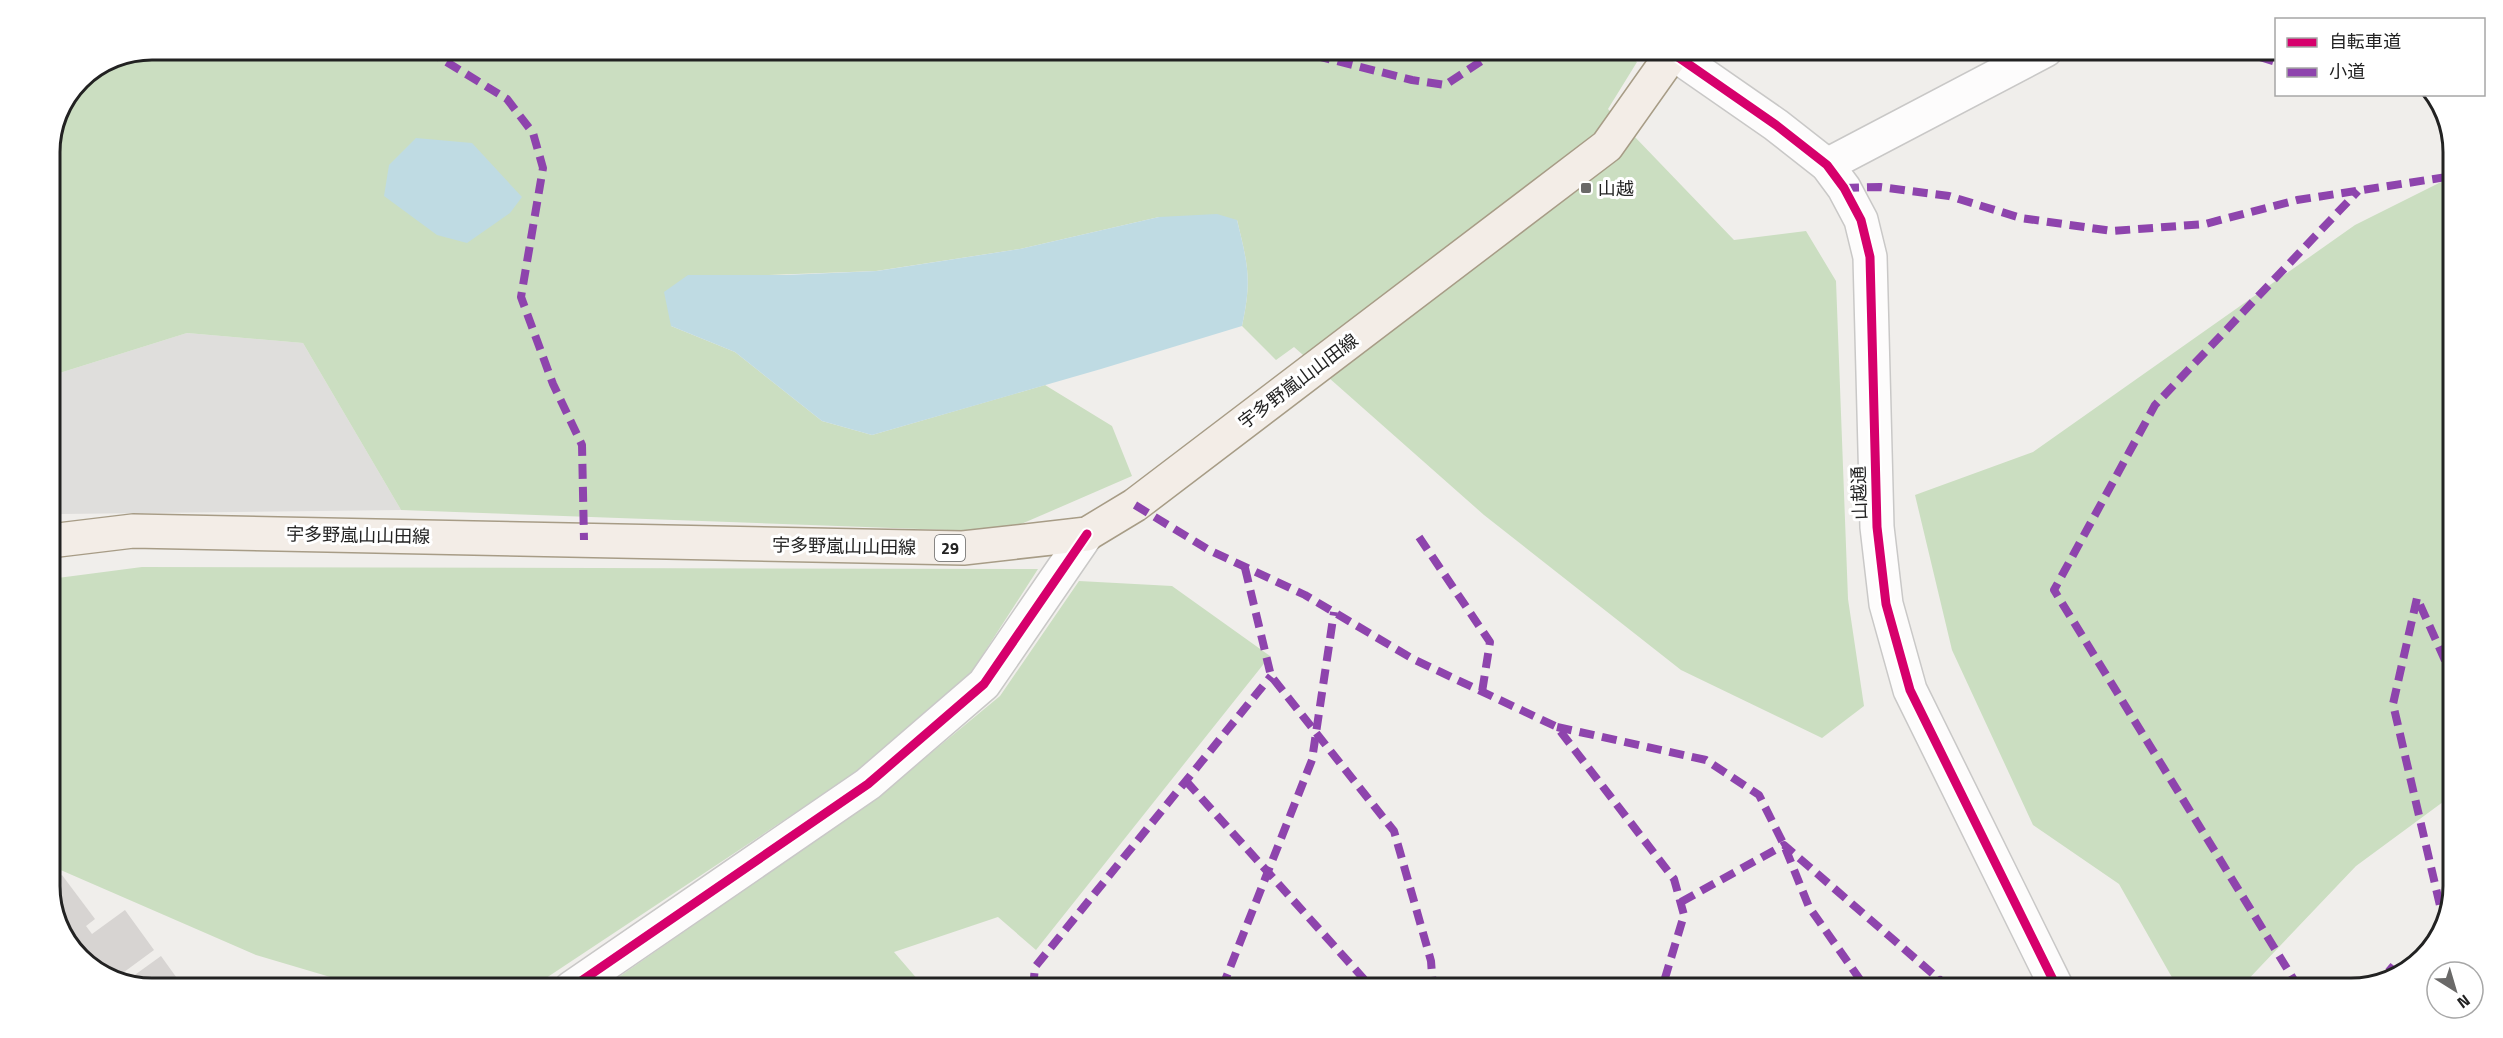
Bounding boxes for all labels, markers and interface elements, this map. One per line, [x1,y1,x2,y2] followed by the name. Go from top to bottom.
[2275,18,2485,96] legend
[2329,28,2401,55] text: 自転車道
[2329,58,2365,85] text: 小道
[1598,175,1634,202] place label: 山越
[1579,181,1593,195] marker: 山越
[1232,327,1364,435] street label: 宇多野嵐山山田線
[1845,466,1873,520] street label: 山越通
[286,520,430,550] street label: 宇多野嵐山山田線
[772,531,916,561] street label: 宇多野嵐山山田線
[935,535,965,561] road number: 29
[2425,960,2485,1020] north arrow
[2452,989,2476,1015] text: N

